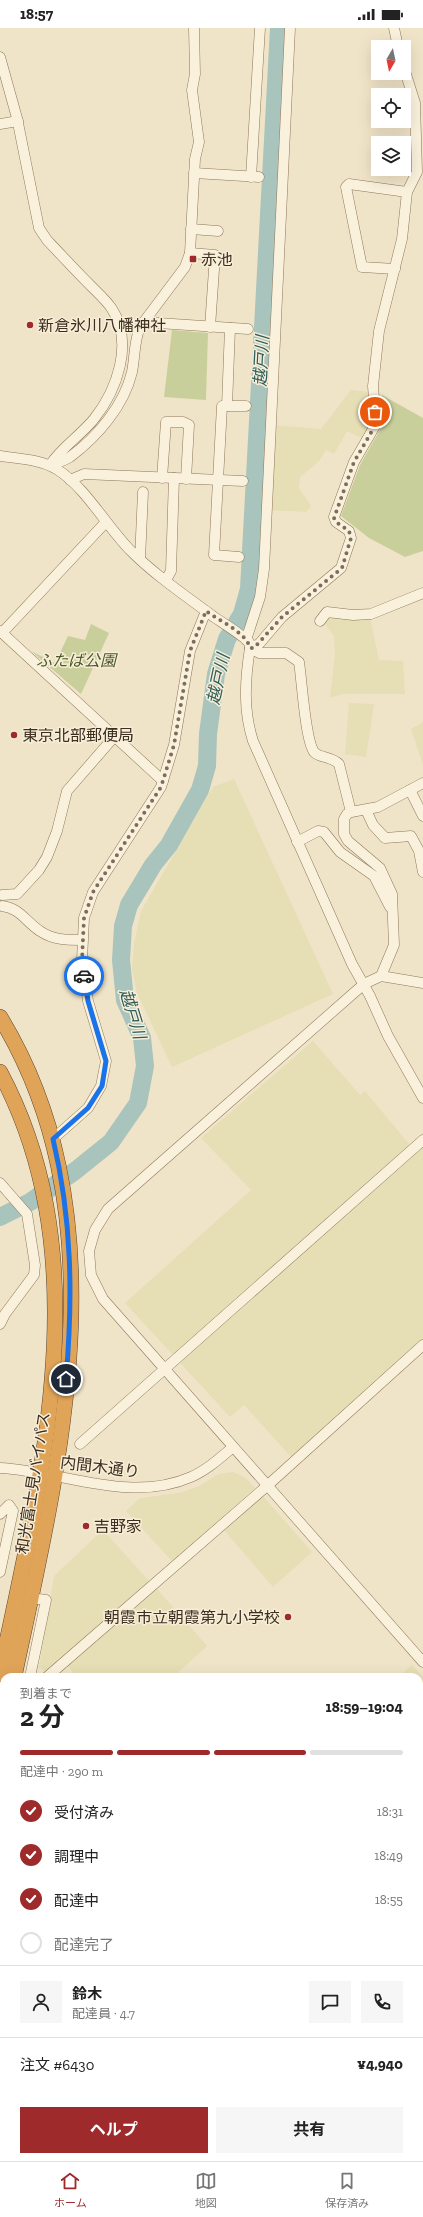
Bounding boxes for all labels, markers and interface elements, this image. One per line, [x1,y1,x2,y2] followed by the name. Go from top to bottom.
[20,5,53,23] text: 18:57
[371,40,411,80] north arrow
[371,40,411,176] map controls
[371,88,411,128] button: locate
[371,136,411,176] button: layers
[201,250,233,269] place label: 赤池
[188,254,198,264] marker: 赤池
[38,316,166,335] place label: 新倉氷川八幡神社
[25,320,35,330] marker: 新倉氷川八幡神社
[250,333,272,387] water label: 越戸川
[358,395,392,429] pin
[364,401,386,423] icon: bag
[203,650,233,706] water label: 越戸川
[36,651,118,670] park label: ふたば公園
[22,726,134,745] place label: 東京北部郵便局
[9,730,19,740] marker: 東京北部郵便局
[64,956,104,996] courier
[73,965,95,987] icon: car
[116,987,151,1043] water label: 越戸川
[49,1362,83,1396] pin
[55,1368,77,1390] icon: home
[12,1411,54,1555] street label: 和光富士見バイパス
[59,1453,141,1481] street label: 内間木通り
[94,1517,142,1536] place label: 吉野家
[81,1521,91,1531] marker: 吉野家
[104,1608,280,1627] place label: 朝霞市立朝霞第九小学校
[283,1612,293,1622] marker: 朝霞市立朝霞第九小学校
[20,1686,72,1701] text: 到着まで
[326,1698,403,1716] text: 18:59–19:04
[20,1701,65,1733] text: 2 分
[20,1764,103,1779] text: 配達中 · 290 m
[20,1800,42,1822] icon: check
[54,1804,114,1822] text: 受付済み
[377,1804,403,1819] text: 18:31
[20,1844,42,1866] icon: check
[54,1848,99,1866] text: 調理中
[374,1848,403,1863] text: 18:49
[20,1888,42,1910] icon: check
[54,1892,99,1910] text: 配達中
[375,1892,403,1907] text: 18:55
[54,1936,114,1954] text: 配達完了
[20,1981,62,2023] button: person
[309,1981,351,2023] button: chat
[361,1981,403,2023] button: phone
[72,1985,102,2003] text: 鈴木
[72,2006,135,2021] text: 配達員 · 4.7
[357,2055,403,2073] text: ¥4,940
[20,2056,94,2074] text: 注文 #6430
[20,2107,208,2153] button: ヘルプ
[216,2107,403,2153] button: 共有
[54,2170,87,2210] tab: ホーム
[195,2170,217,2210] tab: 地図
[325,2170,369,2210] tab: 保存済み

